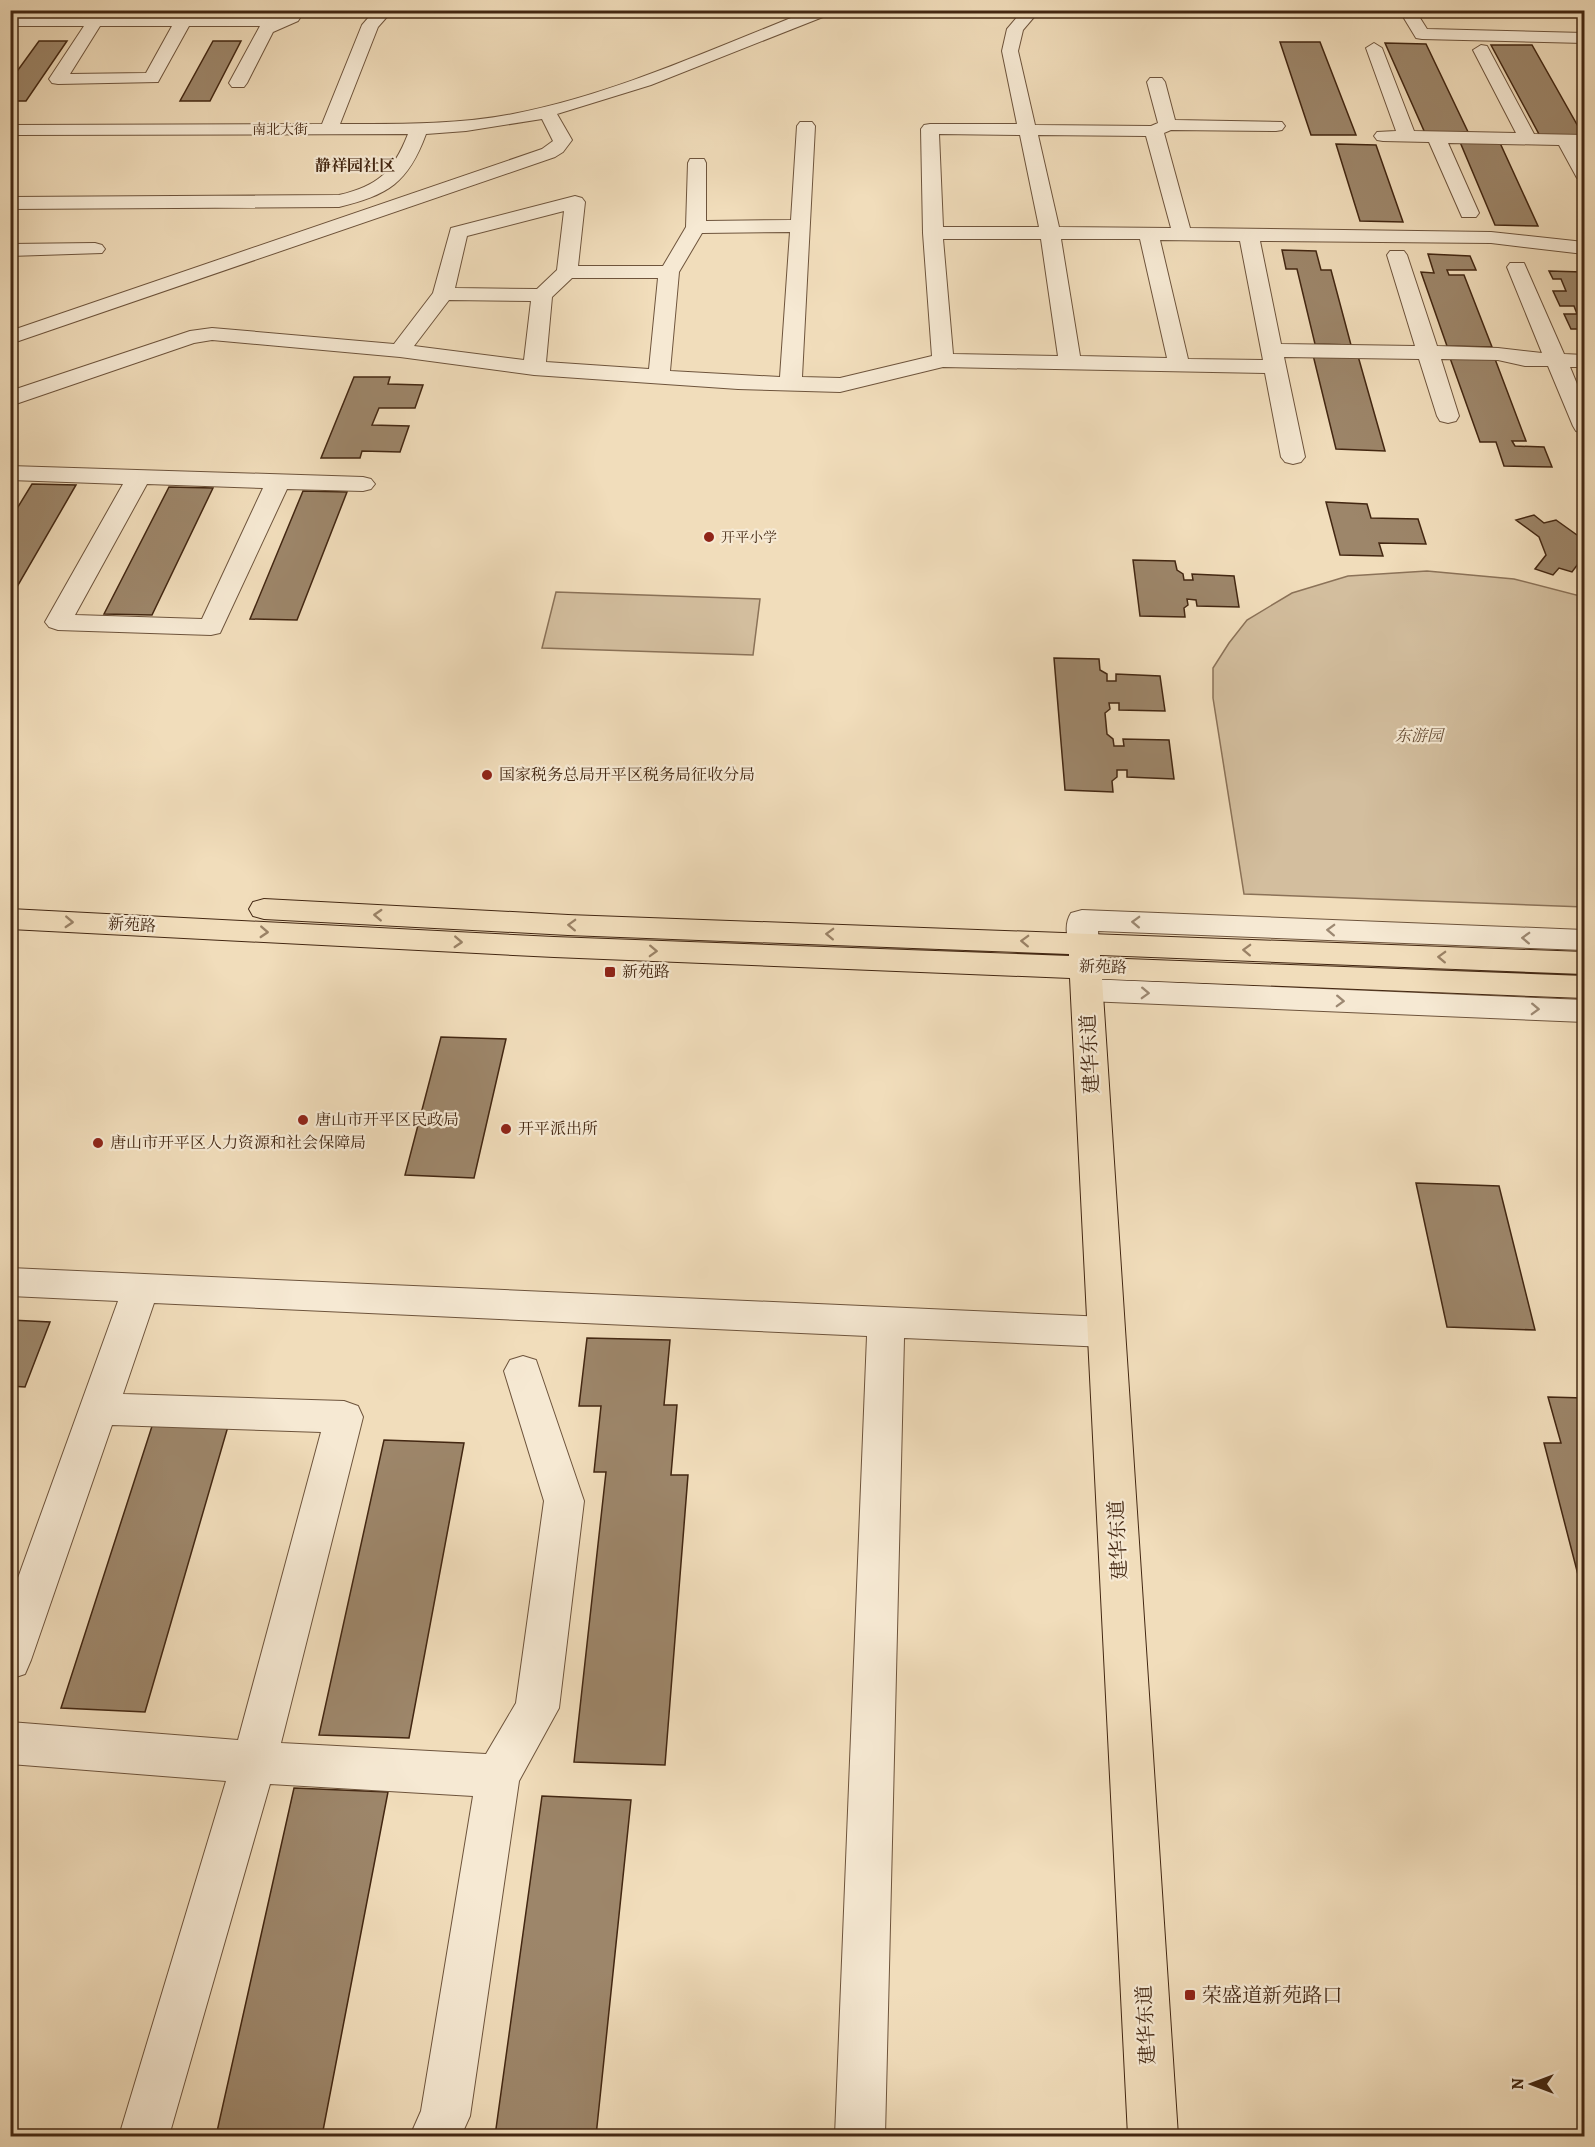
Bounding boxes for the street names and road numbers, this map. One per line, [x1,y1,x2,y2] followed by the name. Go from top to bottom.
[252,120,308,139] street label: 南北大街
[107,913,157,937] street label: 新苑路
[1079,955,1127,979] street label: 新苑路
[1074,1013,1106,1095] street label: 建华东道
[1102,1499,1134,1581] street label: 建华东道
[1130,1984,1162,2066] street label: 建华东道

